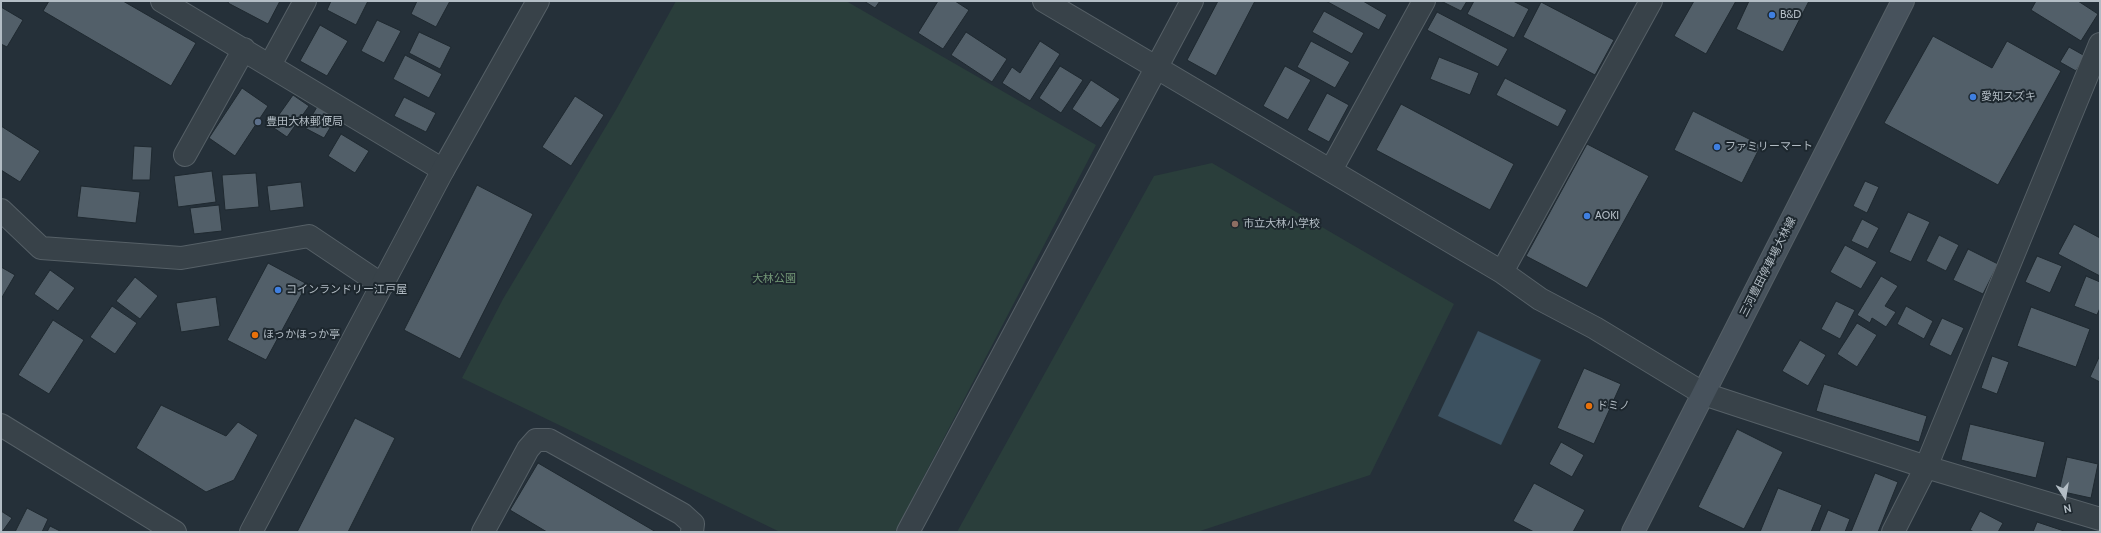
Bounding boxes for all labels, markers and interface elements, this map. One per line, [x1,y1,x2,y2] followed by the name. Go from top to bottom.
[1780,8,1801,22] place label: B&D
[1767,10,1777,20] marker: B&D
[1981,90,2036,104] place label: 愛知スズキ
[1968,92,1978,102] marker: 愛知スズキ
[266,115,343,129] place label: 豊田大林郵便局
[253,117,263,127] marker: 豊田大林郵便局
[1725,140,1813,154] place label: ファミリーマート
[1712,142,1722,152] marker: ファミリーマート
[1595,209,1619,223] place label: AOKI
[1582,211,1592,221] marker: AOKI
[1737,215,1799,319] street label: 三河豊田停車場大林線
[1243,217,1320,231] place label: 市立大林小学校
[1230,219,1240,229] marker: 市立大林小学校
[752,272,796,286] park label: 大林公園
[286,283,407,297] place label: コインランドリー江戸屋
[273,285,283,295] marker: コインランドリー江戸屋
[263,328,340,342] place label: ほっかほっか亭
[250,330,260,340] marker: ほっかほっか亭
[1597,399,1630,413] place label: ドミノ
[1584,401,1594,411] marker: ドミノ
[2045,477,2085,517] north arrow
[2062,501,2073,516] text: N

